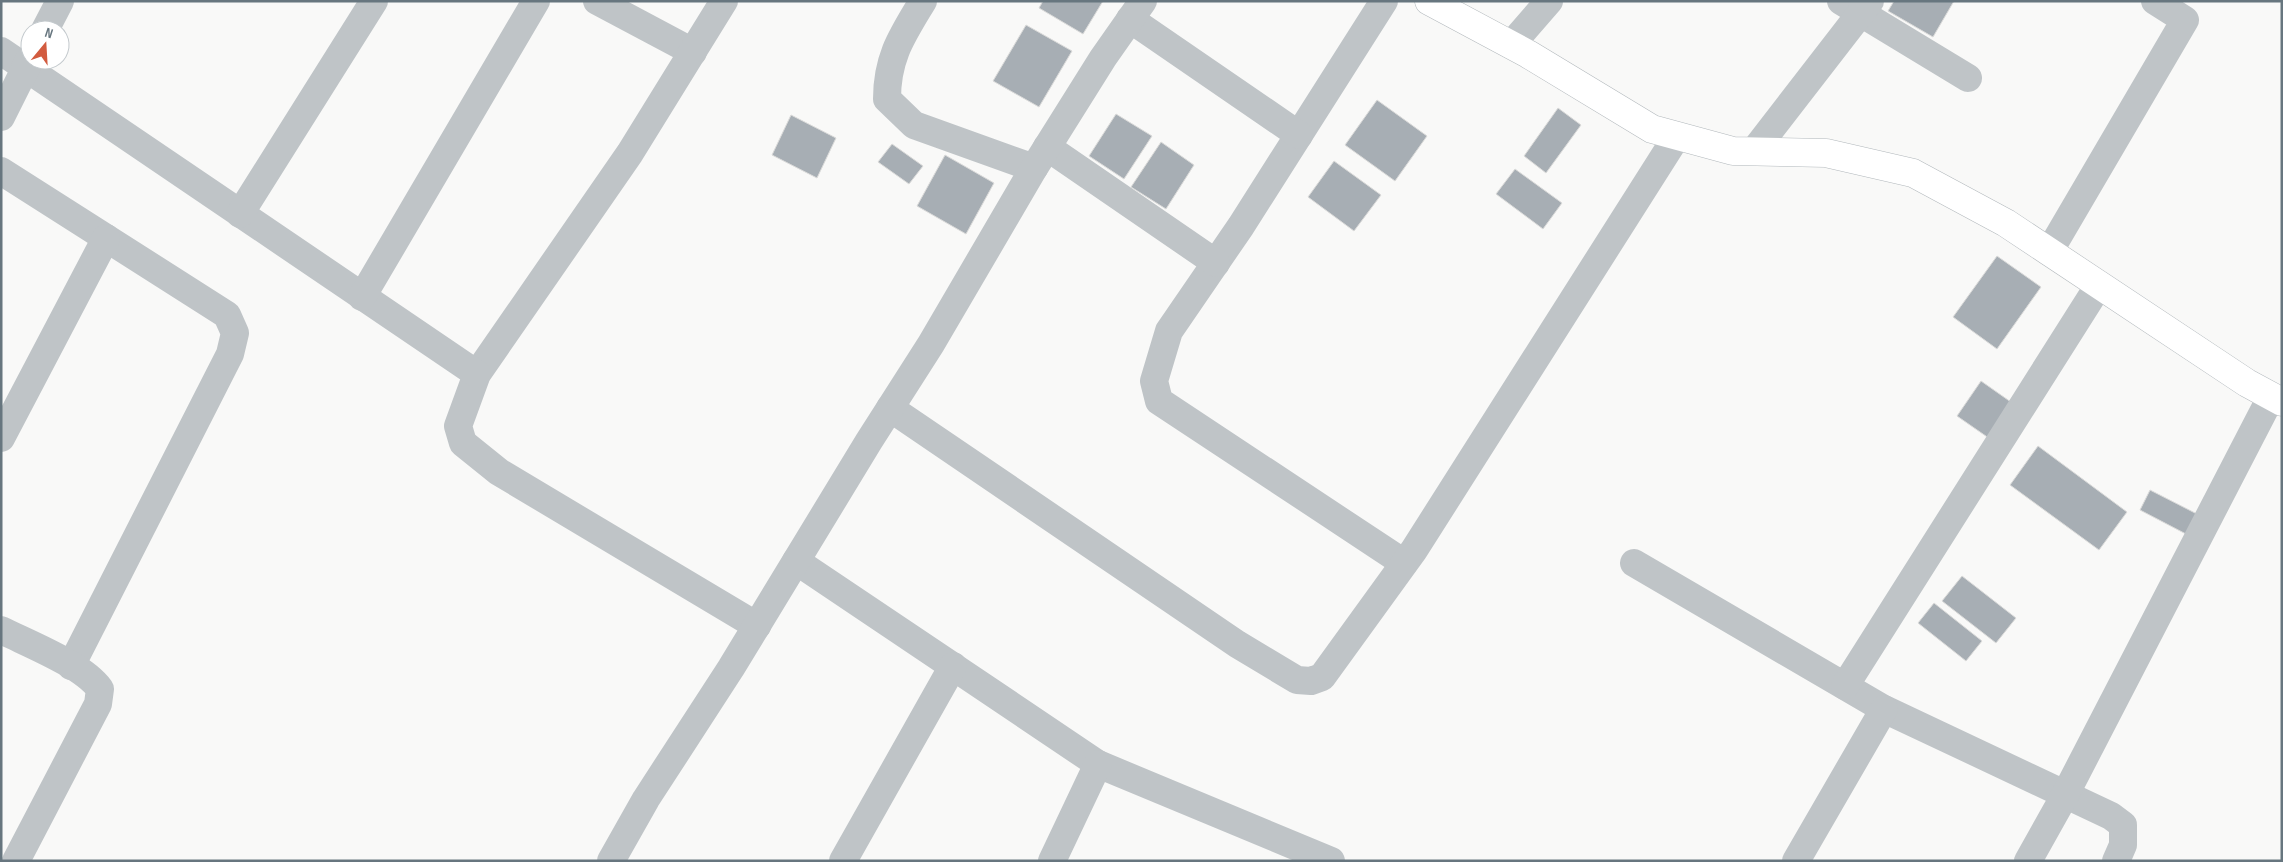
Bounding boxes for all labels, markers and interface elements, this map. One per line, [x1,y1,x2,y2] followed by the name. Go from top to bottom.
[20,20,70,70] north arrow
[43,24,55,42] text: N

